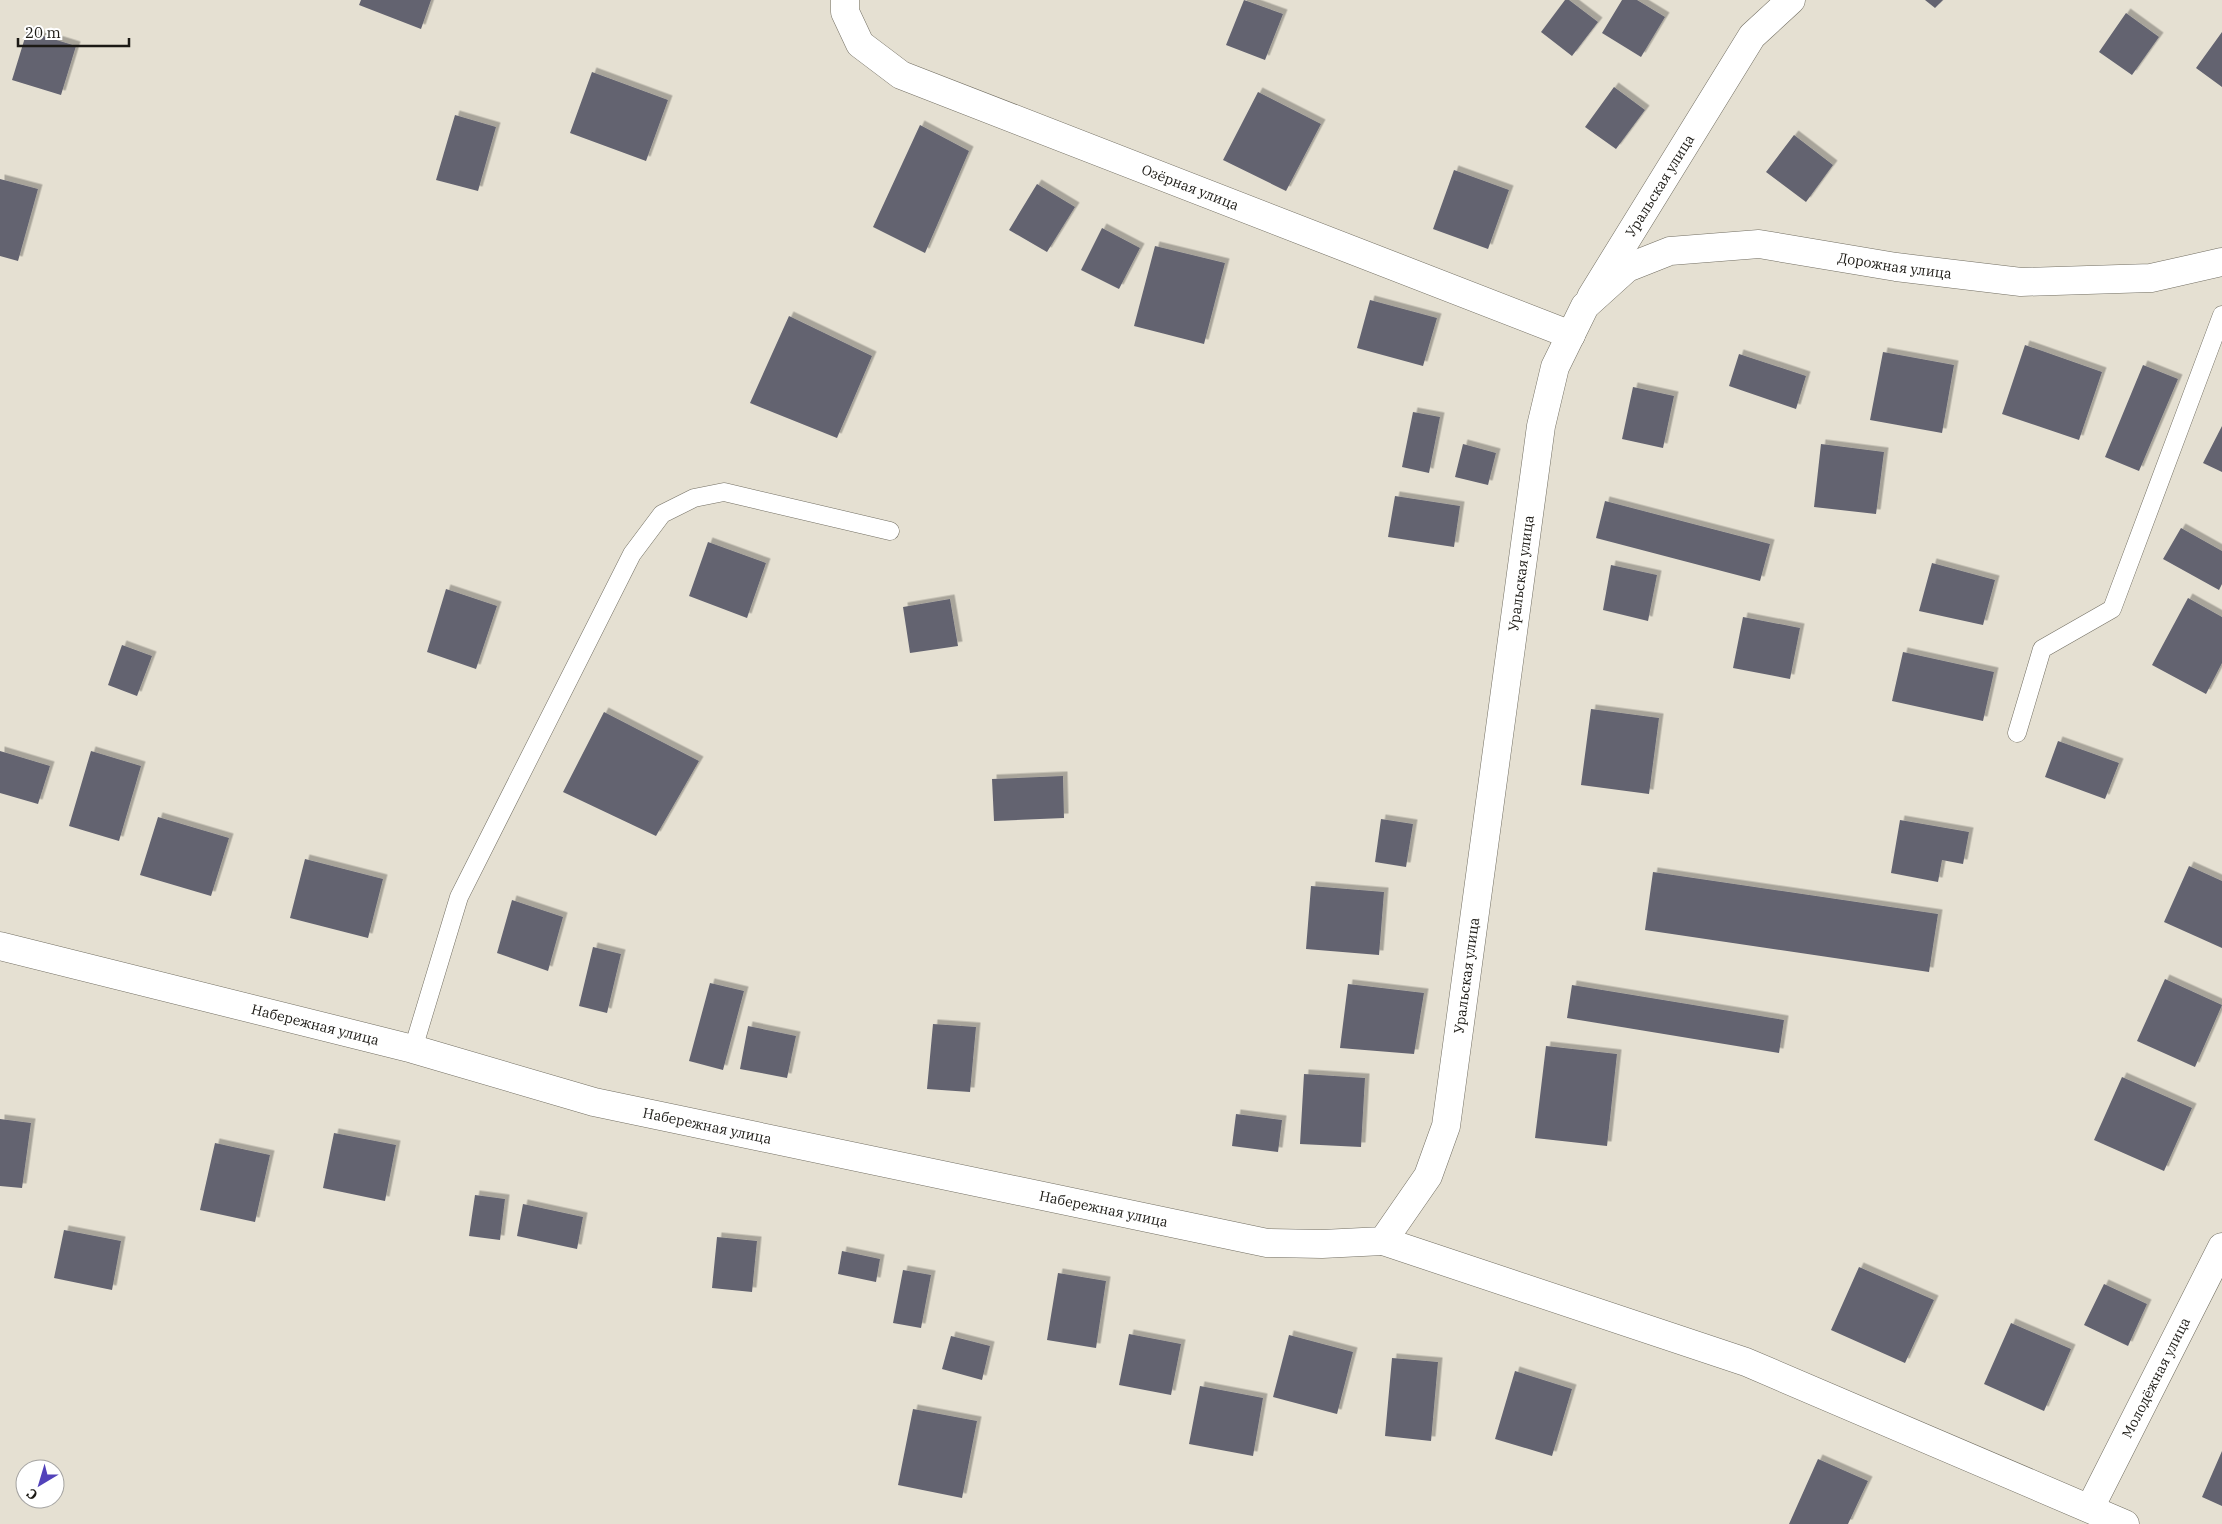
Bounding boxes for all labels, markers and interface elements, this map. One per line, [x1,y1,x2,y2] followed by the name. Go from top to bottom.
[18,15,129,47] scale bar
[25,23,61,42] text: 20 m
[1621,131,1698,240] street label: Уральская улица
[1139,160,1242,214] street label: Озёрная улица
[1837,248,1953,283] street label: Дорожная улица
[1504,514,1538,632] street label: Уральская улица
[1450,916,1483,1035] street label: Уральская улица
[250,1000,381,1049] street label: Набережная улица
[641,1103,774,1148] street label: Набережная улица
[1038,1187,1170,1231] street label: Набережная улица
[2118,1314,2194,1441] street label: Молодёжная улица
[15,1459,65,1509] north arrow
[23,1484,41,1504] text: С

